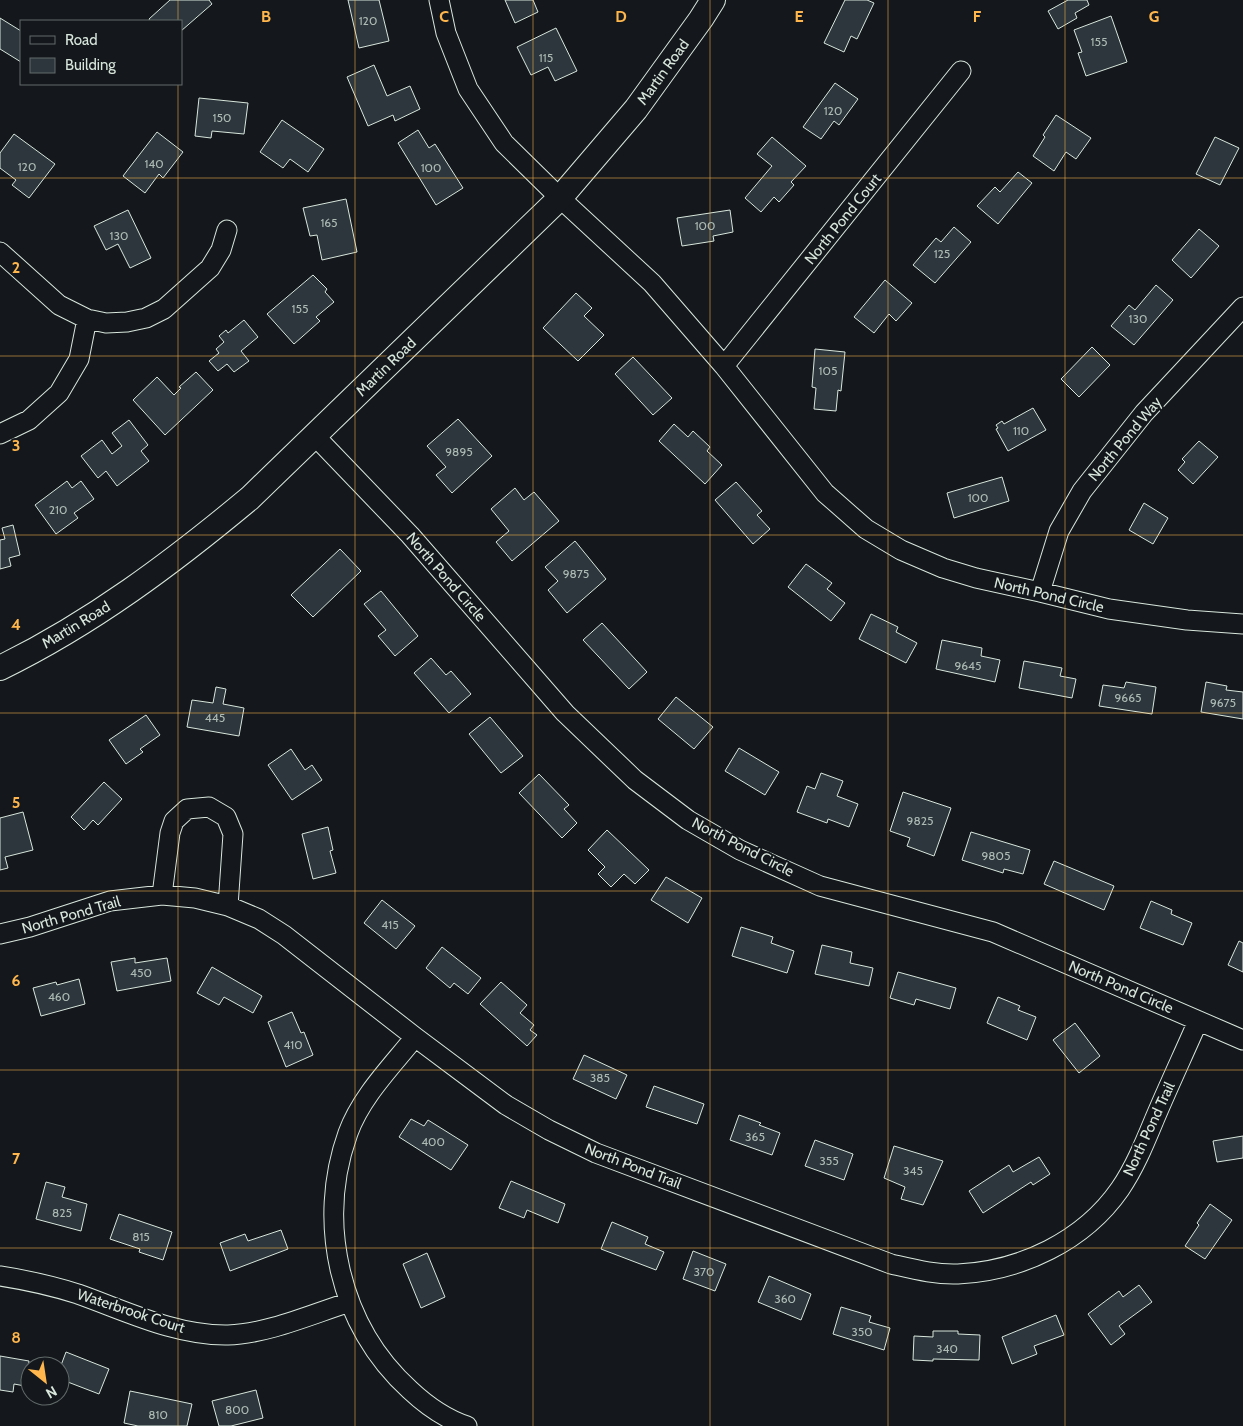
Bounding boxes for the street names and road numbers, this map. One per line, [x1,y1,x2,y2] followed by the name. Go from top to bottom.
[633,36,693,108] street label: Martin Road
[801,170,885,268] street label: North Pond Court
[352,334,420,400] street label: Martin Road
[1084,393,1166,485] street label: North Pond Way
[402,529,490,625] street label: North Pond Circle
[992,574,1106,616] street label: North Pond Circle
[39,598,113,652] street label: Martin Road
[689,814,797,881] street label: North Pond Circle
[20,892,123,938] street label: North Pond Trail
[1066,957,1176,1017] street label: North Pond Circle
[1119,1079,1179,1179] street label: North Pond Trail
[582,1139,684,1193] street label: North Pond Trail
[75,1285,187,1337] street label: Waterbrook Court

